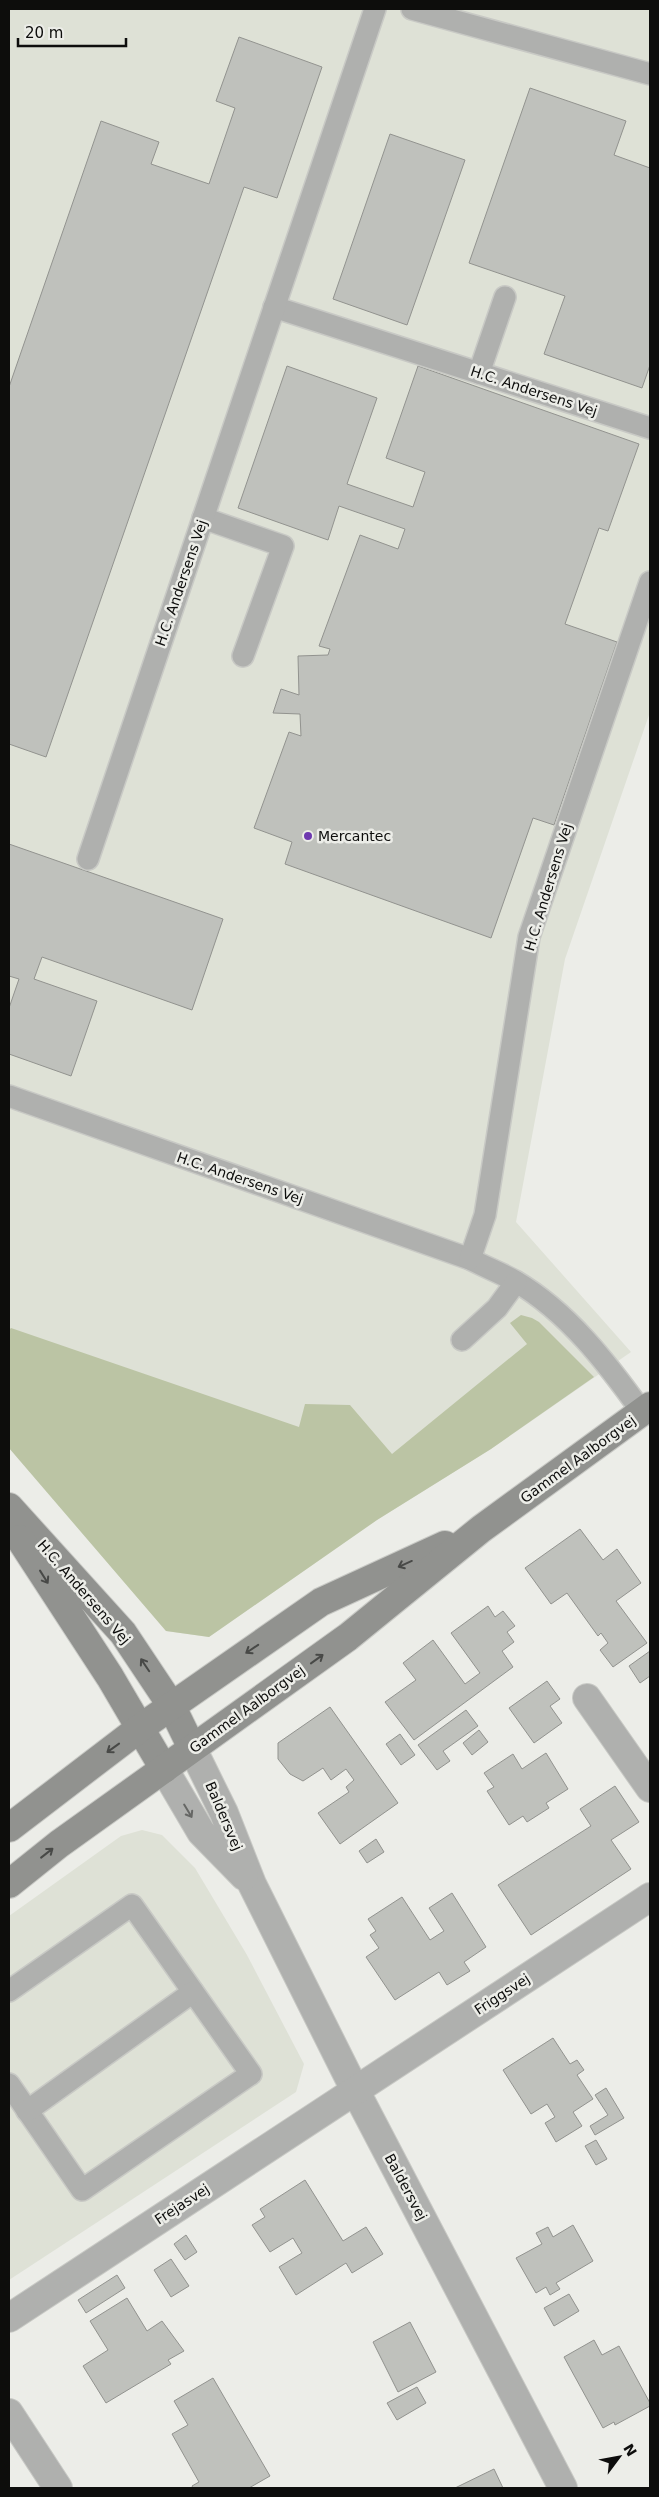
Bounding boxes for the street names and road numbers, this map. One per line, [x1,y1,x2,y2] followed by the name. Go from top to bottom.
[468,363,600,419] street label: H.C. Andersens Vej
[152,518,210,648] street label: H.C. Andersens Vej
[521,821,575,953] street label: H.C. Andersens Vej
[175,1149,305,1207] street label: H.C. Andersens Vej
[517,1412,639,1506] street label: Gammel Aalborgvej
[34,1537,134,1647] street label: H.C. Andersens Vej
[186,1662,308,1756] street label: Gammel Aalborgvej
[202,1779,246,1853] street label: Baldersvej
[471,1970,533,2018] street label: Friggsvej
[382,2151,430,2223] street label: Baldersvej
[152,2181,212,2227] street label: Frejasvej

